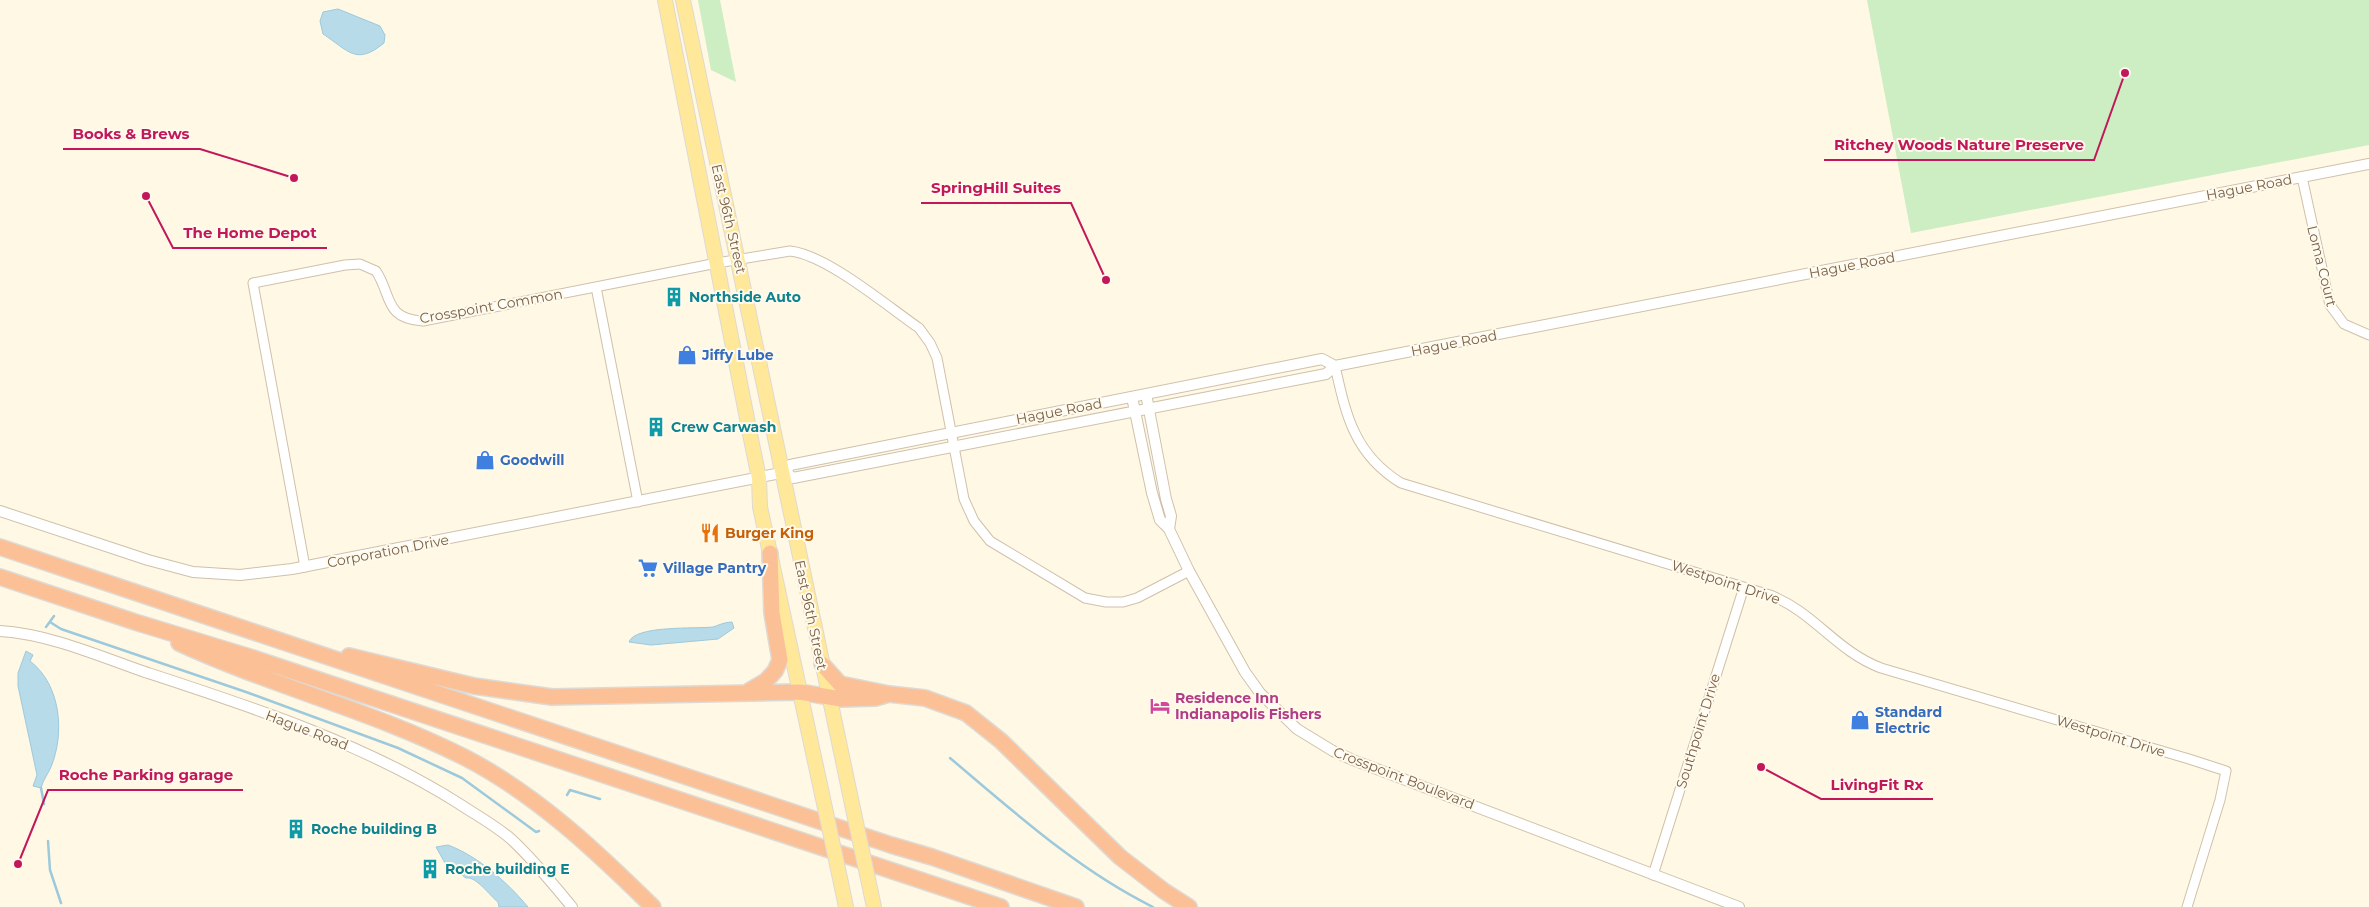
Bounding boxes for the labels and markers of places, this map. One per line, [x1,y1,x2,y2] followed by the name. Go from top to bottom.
[63,119,200,149] callout: Books & Brews
[1824,130,2094,160] callout: Ritchey Woods Nature Preserve
[921,173,1071,203] callout: SpringHill Suites
[173,218,327,248] callout: The Home Depot
[663,286,685,308] building icon: Northside Auto
[689,288,801,306] place label: Northside Auto
[676,344,698,366] shop icon: Jiffy Lube
[701,346,774,364] place label: Jiffy Lube
[645,416,667,438] building icon: Crew Carwash
[671,418,776,436] place label: Crew Carwash
[474,449,496,471] shop icon: Goodwill
[500,451,565,469] place label: Goodwill
[699,522,721,544] restaurant icon: Burger King
[725,524,814,542] place label: Burger King
[637,557,659,579] supermarket icon: Village Pantry
[662,559,767,577] place label: Village Pantry
[1175,689,1322,723] place label: Residence Inn Indianapolis Fishers
[1149,695,1171,717] hotel icon: Residence Inn Indianapolis Fishers
[1875,703,1942,737] place label: Standard Electric
[1849,709,1871,731] shop icon: Standard Electric
[48,760,243,790] callout: Roche Parking garage
[1821,769,1933,799] callout: LivingFit Rx
[285,818,307,840] building icon: Roche building B
[311,820,437,838] place label: Roche building B
[419,858,441,880] building icon: Roche building E
[445,860,570,878] place label: Roche building E

